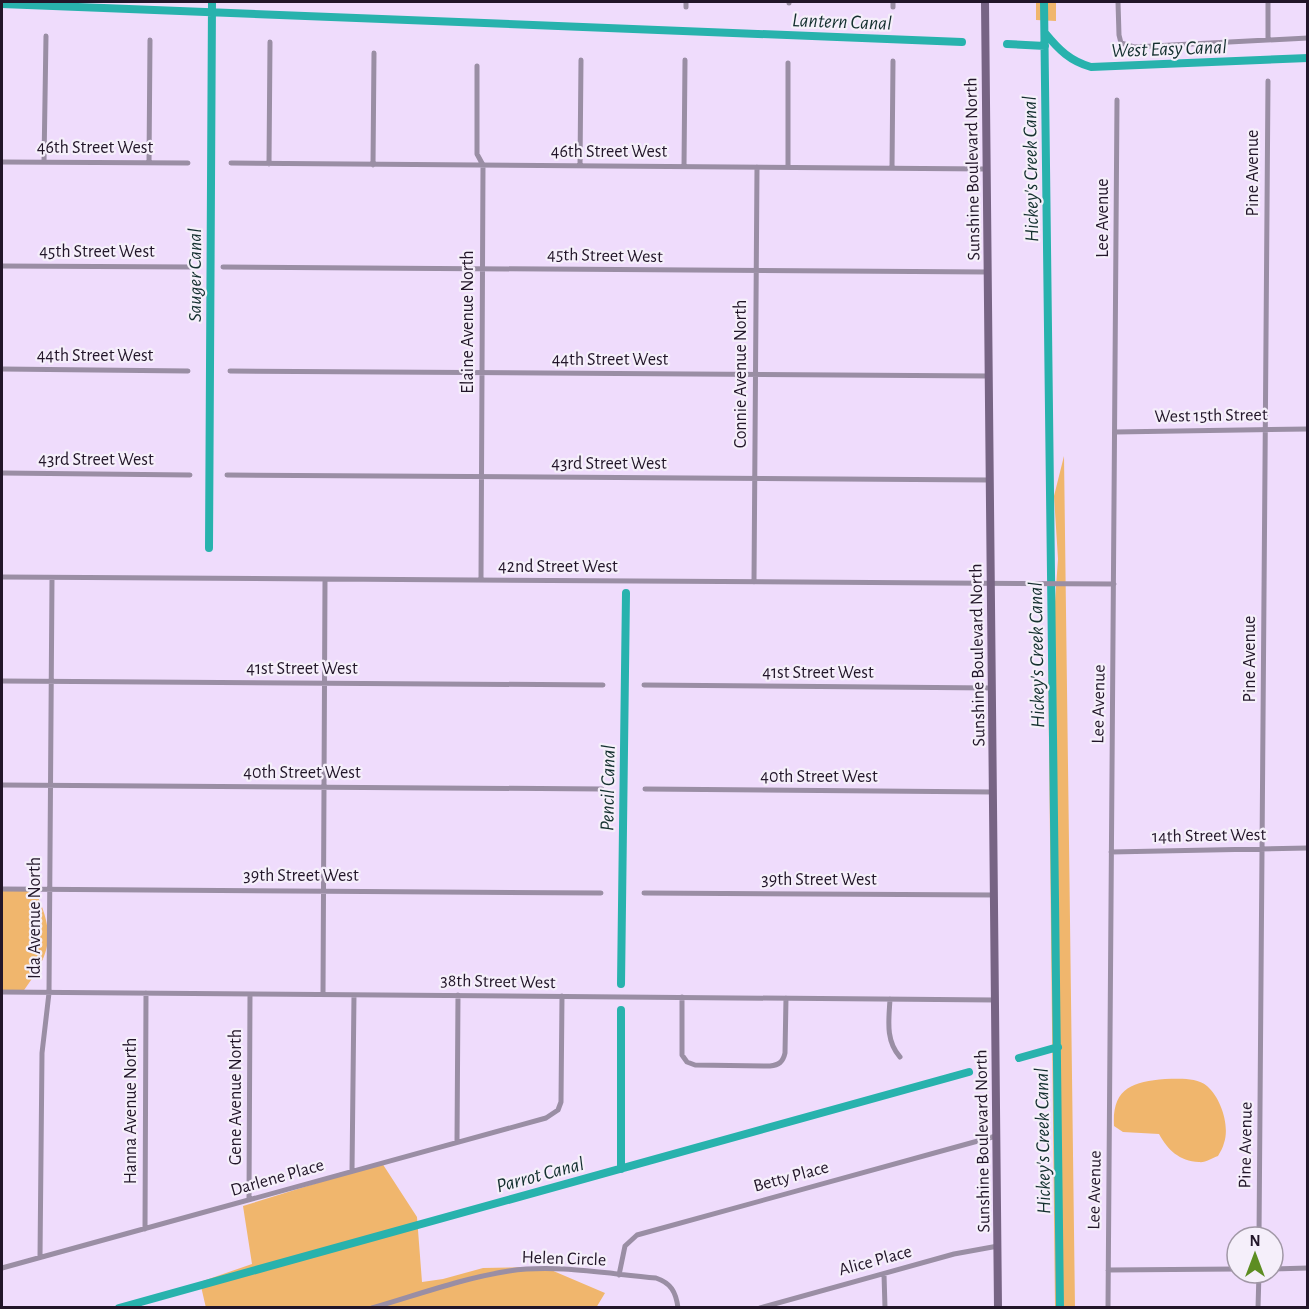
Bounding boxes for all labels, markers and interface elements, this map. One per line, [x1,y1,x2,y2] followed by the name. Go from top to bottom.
[792,10,892,34] water label: Lantern Canal
[1111,37,1227,61] water label: West Easy Canal
[962,77,984,261] street label: Sunshine Boulevard North
[1020,96,1042,242] water label: Hickey's Creek Canal
[1244,130,1262,216] street label: Pine Avenue
[37,139,154,157] street label: 46th Street West
[551,143,668,161] street label: 46th Street West
[1094,178,1112,258] street label: Lee Avenue
[185,228,205,322] water label: Sauger Canal
[39,243,155,261] street label: 45th Street West
[547,246,663,266] street label: 45th Street West
[459,250,477,394] street label: Elaine Avenue North
[732,300,750,448] street label: Connie Avenue North
[37,347,154,365] street label: 44th Street West
[552,351,669,369] street label: 44th Street West
[1154,406,1268,426] street label: West 15th Street
[38,451,154,469] street label: 43rd Street West
[551,455,667,473] street label: 43rd Street West
[498,558,618,576] street label: 42nd Street West
[967,563,989,747] street label: Sunshine Boulevard North
[1026,582,1048,728] water label: Hickey's Creek Canal
[1241,616,1259,702] street label: Pine Avenue
[246,660,358,678] street label: 41st Street West
[762,664,874,682] street label: 41st Street West
[1089,664,1109,744] street label: Lee Avenue
[597,745,619,831] water label: Pencil Canal
[243,764,361,782] street label: 40th Street West
[760,768,878,786] street label: 40th Street West
[1152,826,1267,846] street label: 14th Street West
[26,857,44,979] street label: Ida Avenue North
[243,867,359,885] street label: 39th Street West
[761,871,877,889] street label: 39th Street West
[440,972,556,992] street label: 38th Street West
[227,1029,245,1165] street label: Gene Avenue North
[122,1038,140,1184] street label: Hanna Avenue North
[972,1049,994,1233] street label: Sunshine Boulevard North
[1032,1068,1054,1214] water label: Hickey's Creek Canal
[1236,1101,1256,1189] street label: Pine Avenue
[1085,1150,1105,1230] street label: Lee Avenue
[494,1154,586,1196] water label: Parrot Canal
[229,1156,326,1200] street label: Darlene Place
[752,1158,831,1196] street label: Betty Place
[1225,1225,1285,1285] north arrow
[1249,1233,1261,1249] text: N
[837,1243,914,1279] street label: Alice Place
[521,1249,606,1269] street label: Helen Circle

